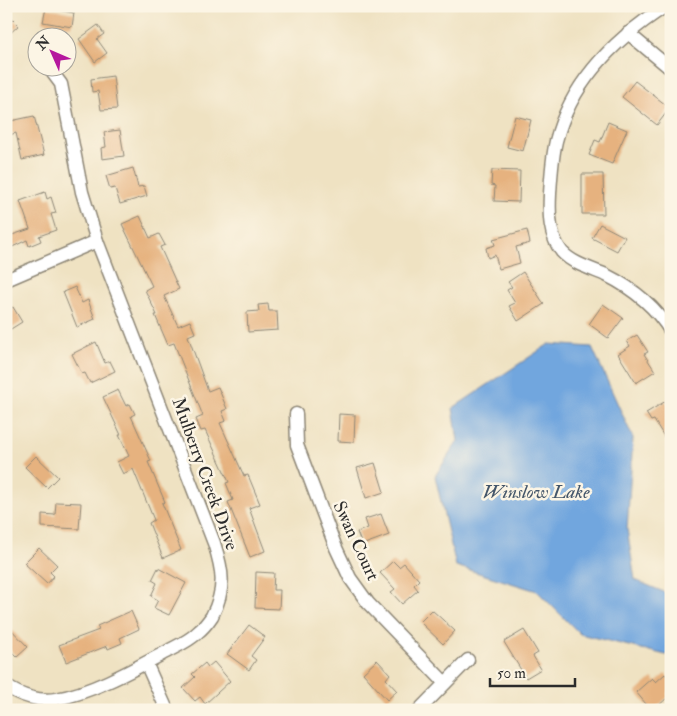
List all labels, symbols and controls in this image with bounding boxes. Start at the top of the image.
north arrow [28,28,78,78]
text: N [32,32,54,54]
street label: Mulberry Creek Drive [167,395,243,554]
water label: Winslow Lake [483,480,590,504]
street label: Swan Court [328,498,384,585]
scale bar [490,656,574,688]
text: 50 m [497,664,526,683]

